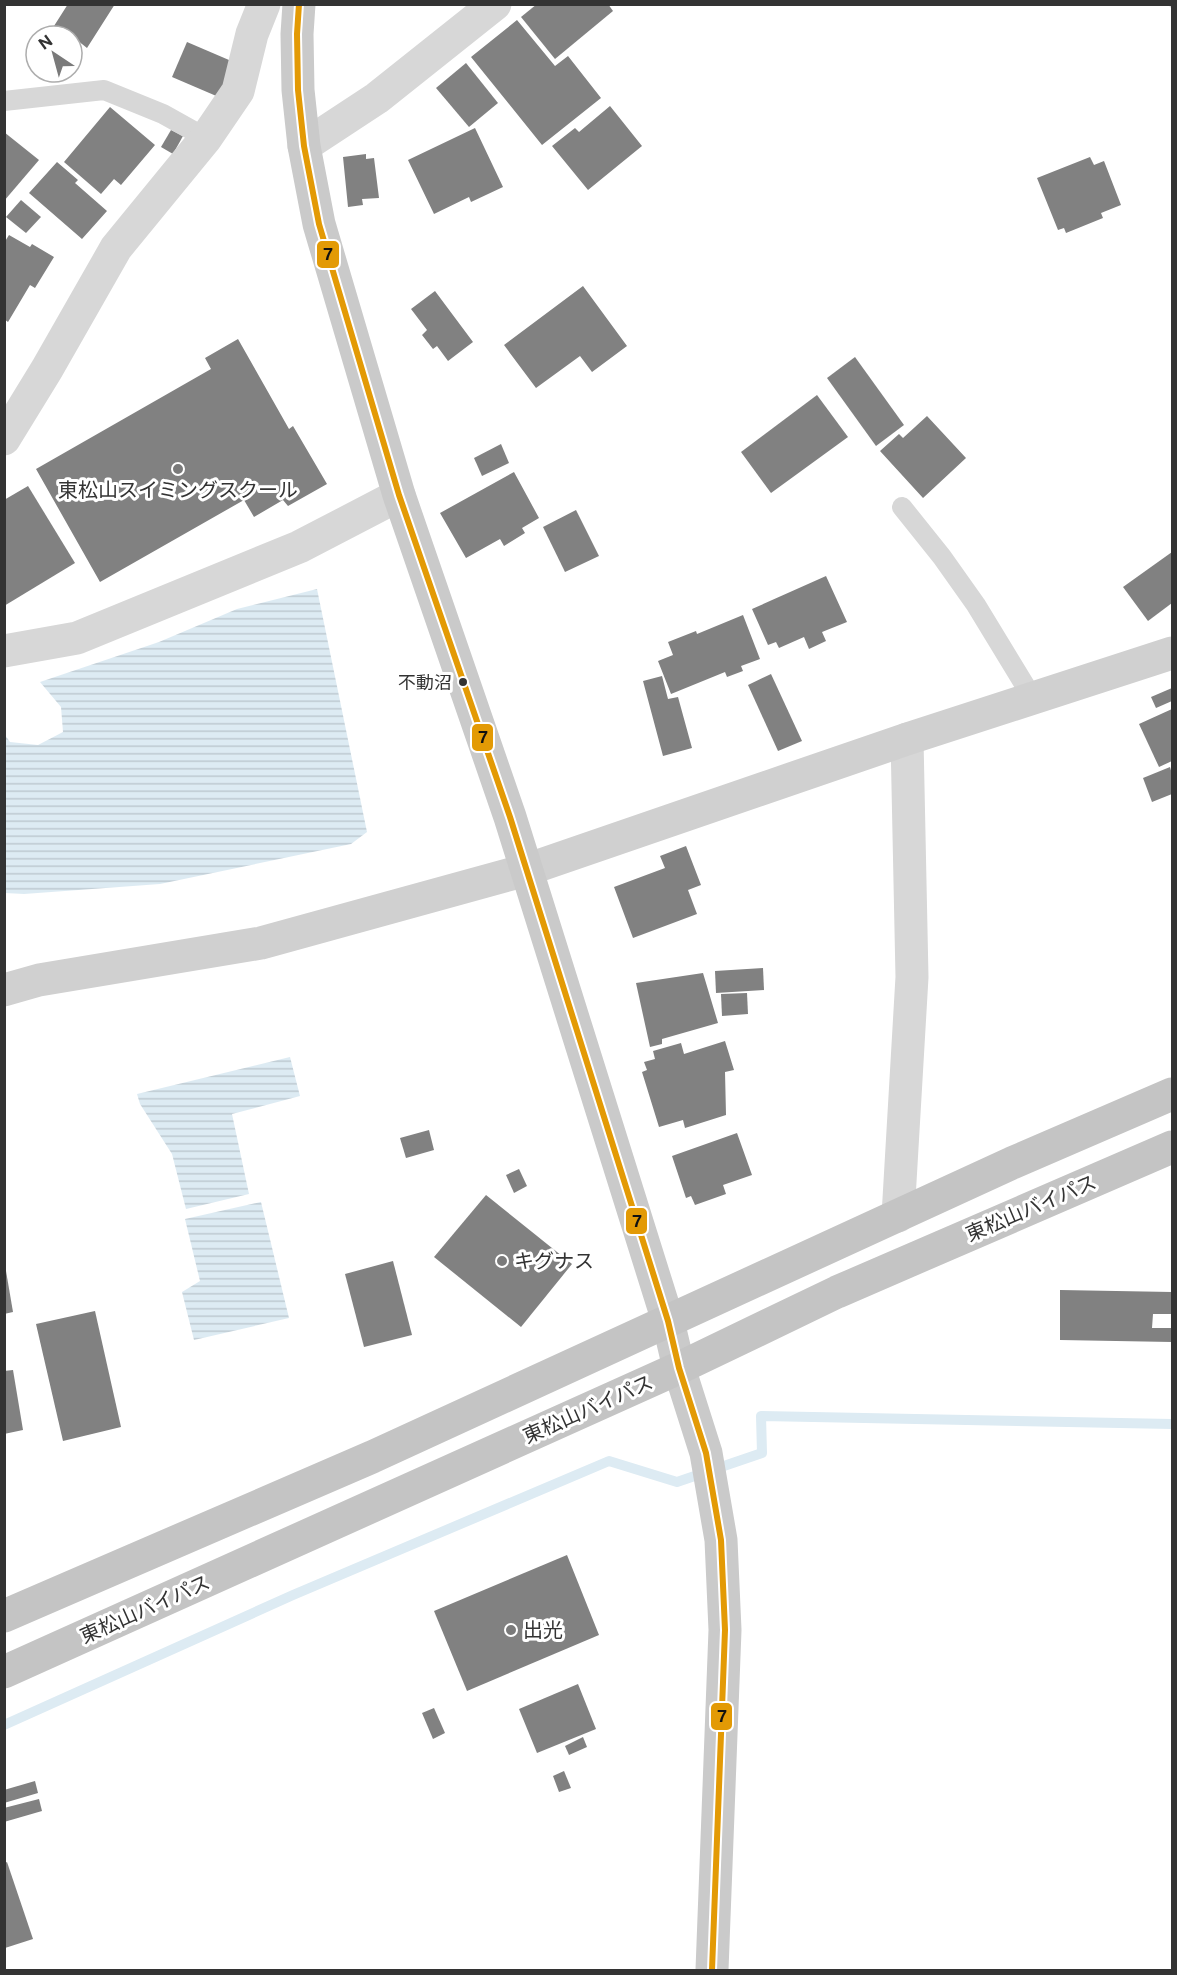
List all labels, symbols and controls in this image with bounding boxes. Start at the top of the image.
north arrow [24,24,84,84]
text: N [35,31,56,54]
line badge: 7 [316,240,340,269]
text: 7 [323,245,333,264]
marker: 東松山スイミングスクール [171,462,185,476]
place label: 東松山スイミングスクール [58,478,298,502]
place label: 不動沼 [398,672,452,693]
marker: 不動沼 [457,676,469,688]
line badge: 7 [471,723,494,752]
text: 7 [478,728,488,747]
street label: 東松山バイパス [962,1170,1100,1246]
line badge: 7 [625,1207,648,1235]
text: 7 [632,1212,642,1231]
place label: キグナス [514,1249,594,1273]
marker: キグナス [495,1254,509,1268]
street label: 東松山バイパス [519,1370,657,1448]
street label: 東松山バイパス [76,1570,214,1648]
place label: 出光 [523,1618,563,1642]
marker: 出光 [504,1623,518,1637]
line badge: 7 [710,1702,733,1731]
text: 7 [717,1707,727,1726]

